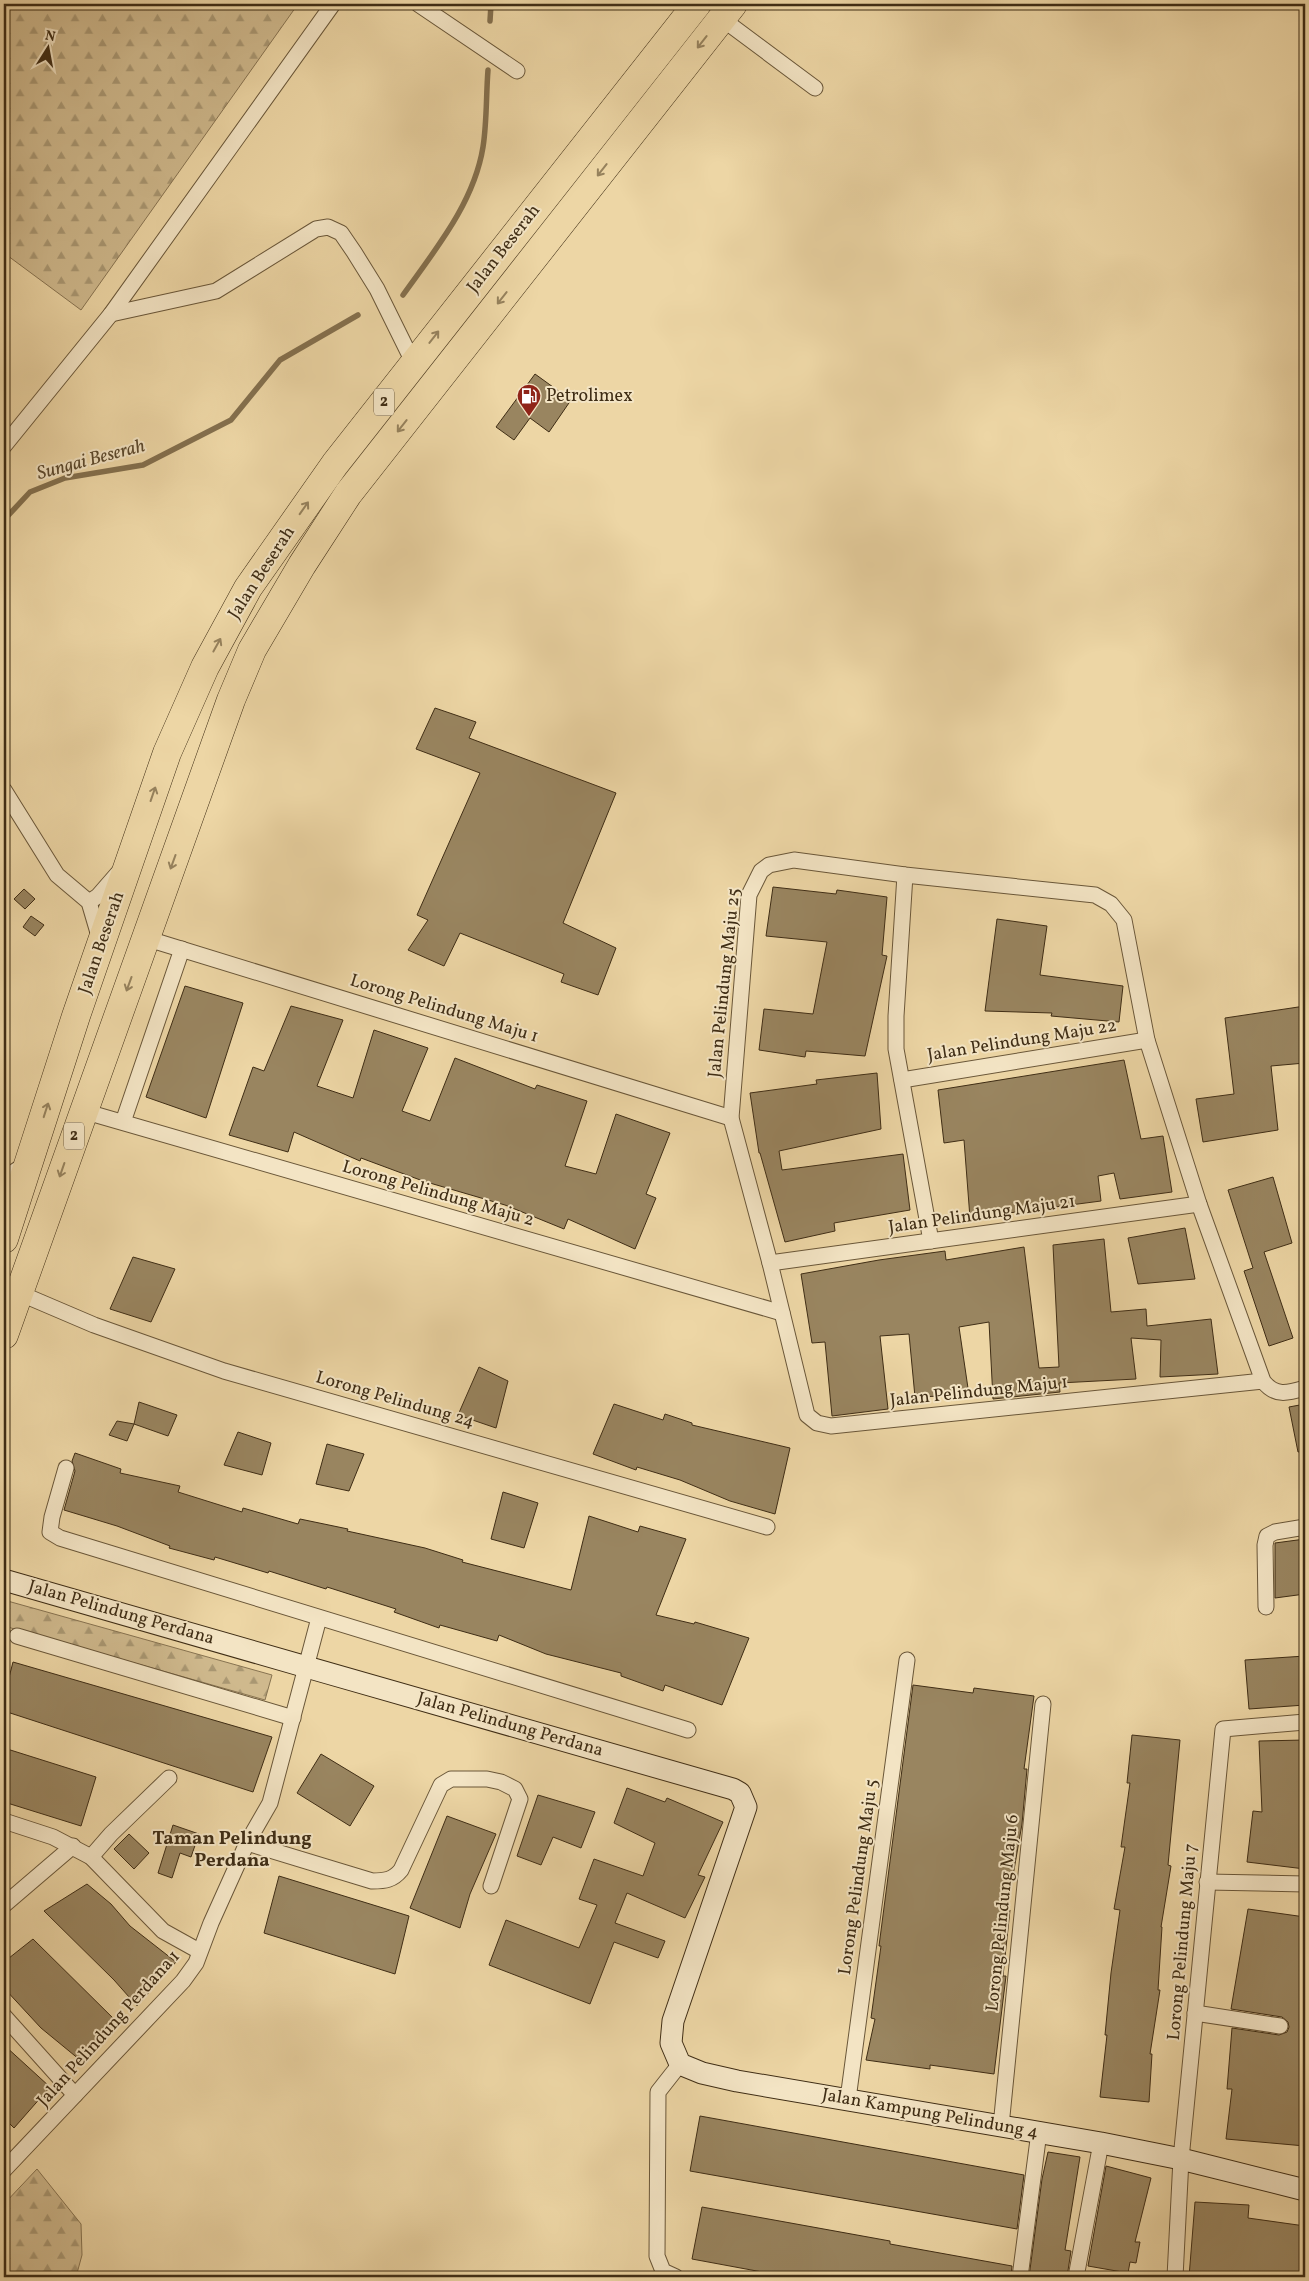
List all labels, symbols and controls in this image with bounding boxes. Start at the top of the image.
north arrow [22,22,72,72]
text: N [43,26,57,47]
one-way arrow [697,35,708,48]
one-way arrow [597,163,608,176]
street label: Jalan Beserah [461,199,547,299]
one-way arrow [497,291,507,305]
one-way arrow [429,331,440,344]
fuel station icon: Petrolimex [516,383,542,417]
place label: Petrolimex [546,384,633,409]
road number: 2 [374,388,394,416]
one-way arrow [397,419,407,433]
water label: Sungai Beserah [34,433,148,487]
one-way arrow [299,501,309,515]
street label: Jalan Beserah [222,521,302,625]
one-way arrow [212,638,222,653]
one-way arrow [149,787,158,803]
one-way arrow [168,854,177,869]
street label: Jalan Pelindung Maju 25 [703,887,747,1079]
street label: Jalan Beserah [73,888,131,998]
street label: Lorong Pelindung Maju 1 [347,968,541,1050]
one-way arrow [124,975,133,991]
street label: Jalan Pelindung Maju 22 [925,1014,1119,1068]
one-way arrow [42,1102,52,1118]
road number: 2 [64,1122,84,1150]
street label: Lorong Pelindung Maju 2 [339,1155,537,1233]
one-way arrow [57,1161,66,1177]
street label: Jalan Pelindung Maju 21 [887,1189,1077,1241]
street label: Lorong Pelindung 24 [313,1365,477,1435]
street label: Jalan Pelindung Maju 1 [889,1370,1069,1414]
street label: Jalan Pelindung Perdana [25,1574,217,1652]
street label: Jalan Pelindung Perdana [414,1686,606,1764]
street label: Lorong Pelindung Maju 5 [833,1777,885,1977]
street label: Lorong Pelindung Maju 6 [980,1813,1026,2013]
district label: Taman Pelindung Perdana [152,1826,312,1874]
street label: Lorong Pelindung Maju 7 [1162,1842,1204,2042]
street label: Jalan Pelindung Perdana 1 [32,1945,186,2113]
street label: Jalan Kampung Pelindung 4 [820,2083,1040,2145]

